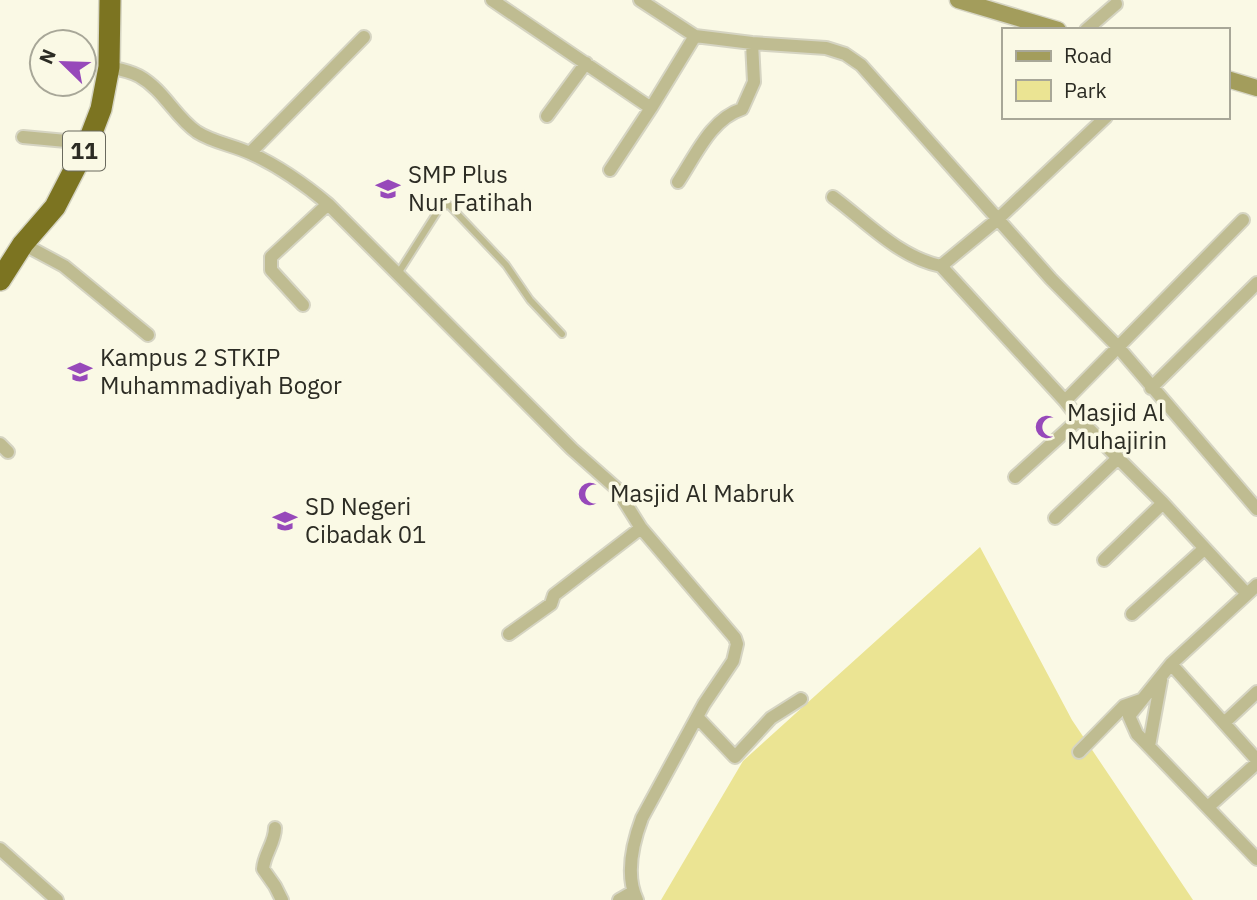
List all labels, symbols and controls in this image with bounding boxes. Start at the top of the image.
north arrow [28,28,98,98]
legend [1002,28,1229,119]
text: Road [1064,41,1112,69]
text: N [34,45,61,67]
text: Park [1064,76,1107,104]
road number: 11 [63,132,105,170]
place label: SMP Plus Nur Fatihah [408,158,533,218]
school or university icon: SMP Plus Nur Fatihah [374,175,402,203]
place label: Kampus 2 STKIP Muhammadiyah Bogor [100,341,342,401]
school or university icon: Kampus 2 STKIP Muhammadiyah Bogor [66,358,94,386]
place label: Masjid Al Muhajirin [1067,396,1167,456]
mosque icon: Masjid Al Muhajirin [1033,413,1061,441]
place label: Masjid Al Mabruk [610,477,795,509]
mosque icon: Masjid Al Mabruk [576,480,604,508]
place label: SD Negeri Cibadak 01 [305,490,427,550]
school or university icon: SD Negeri Cibadak 01 [271,507,299,535]

